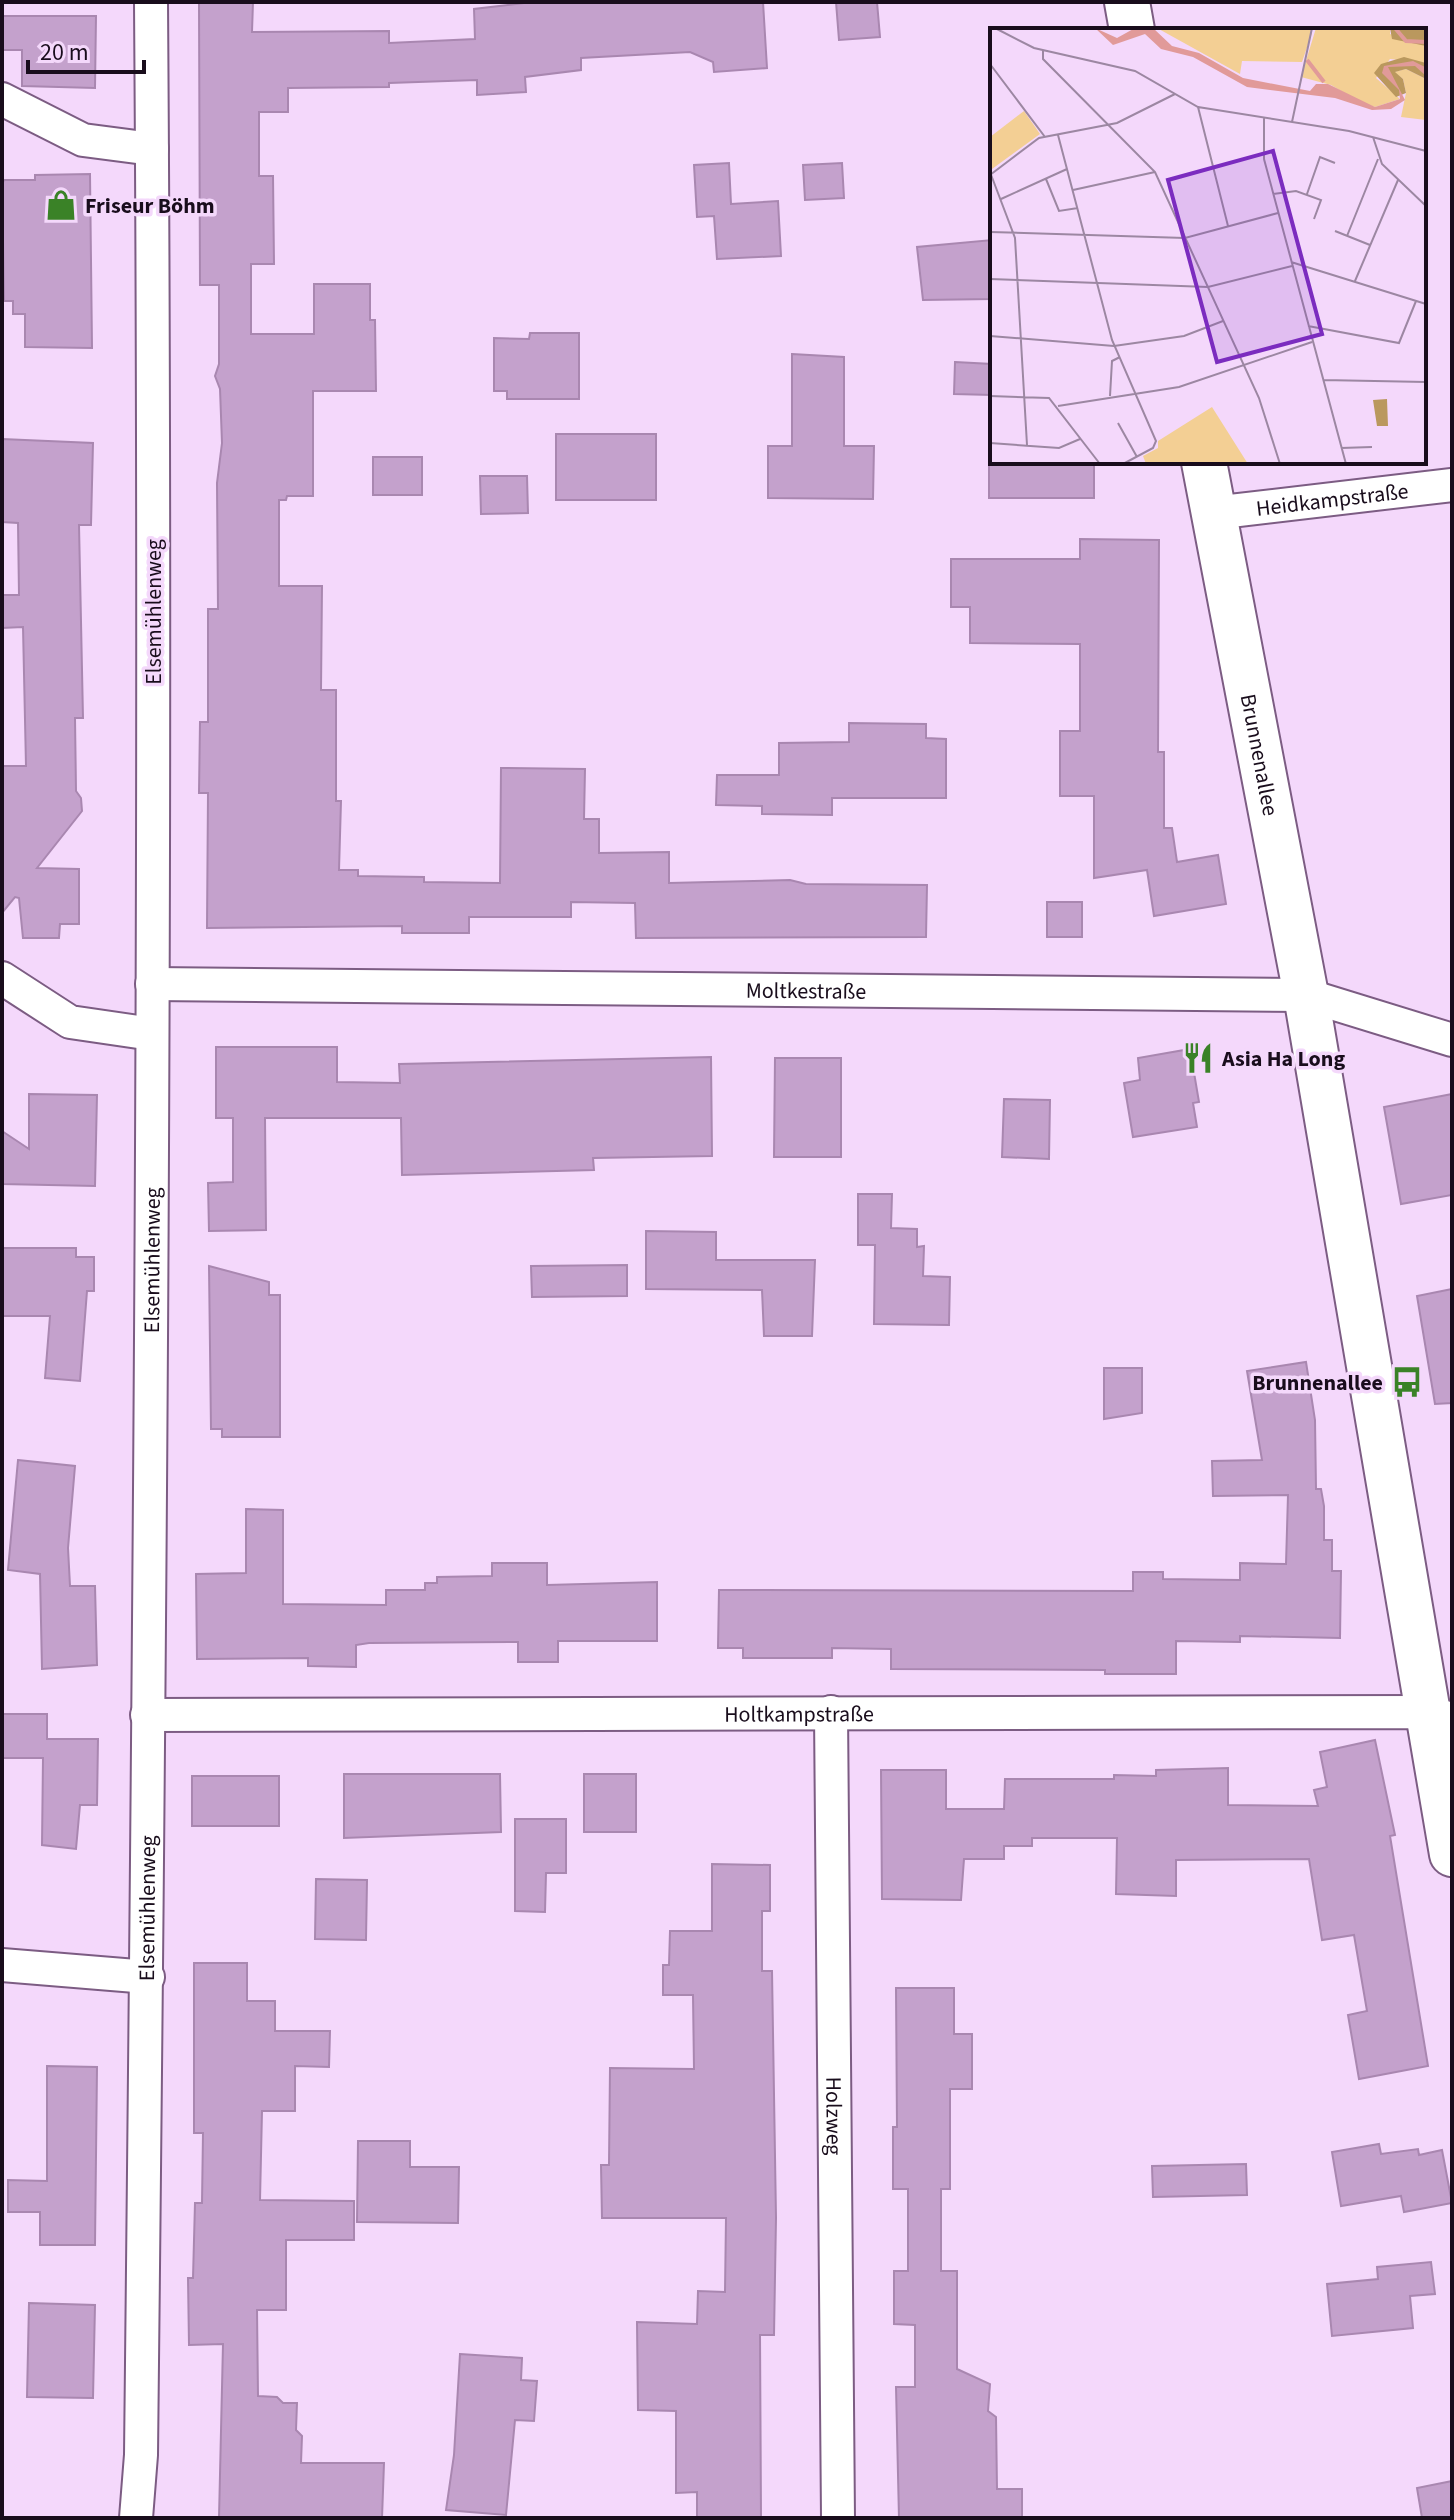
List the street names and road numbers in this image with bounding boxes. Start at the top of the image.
street label: Heidkampstraße [1254,475,1410,525]
street label: Elsemühlenweg [138,539,170,685]
street label: Brunnenallee [1232,691,1286,819]
street label: Moltkestraße [746,975,866,1008]
street label: Elsemühlenweg [136,1187,169,1333]
street label: Holtkampstraße [724,1698,874,1731]
street label: Elsemühlenweg [131,1835,164,1981]
street label: Holzweg [817,2076,850,2156]

